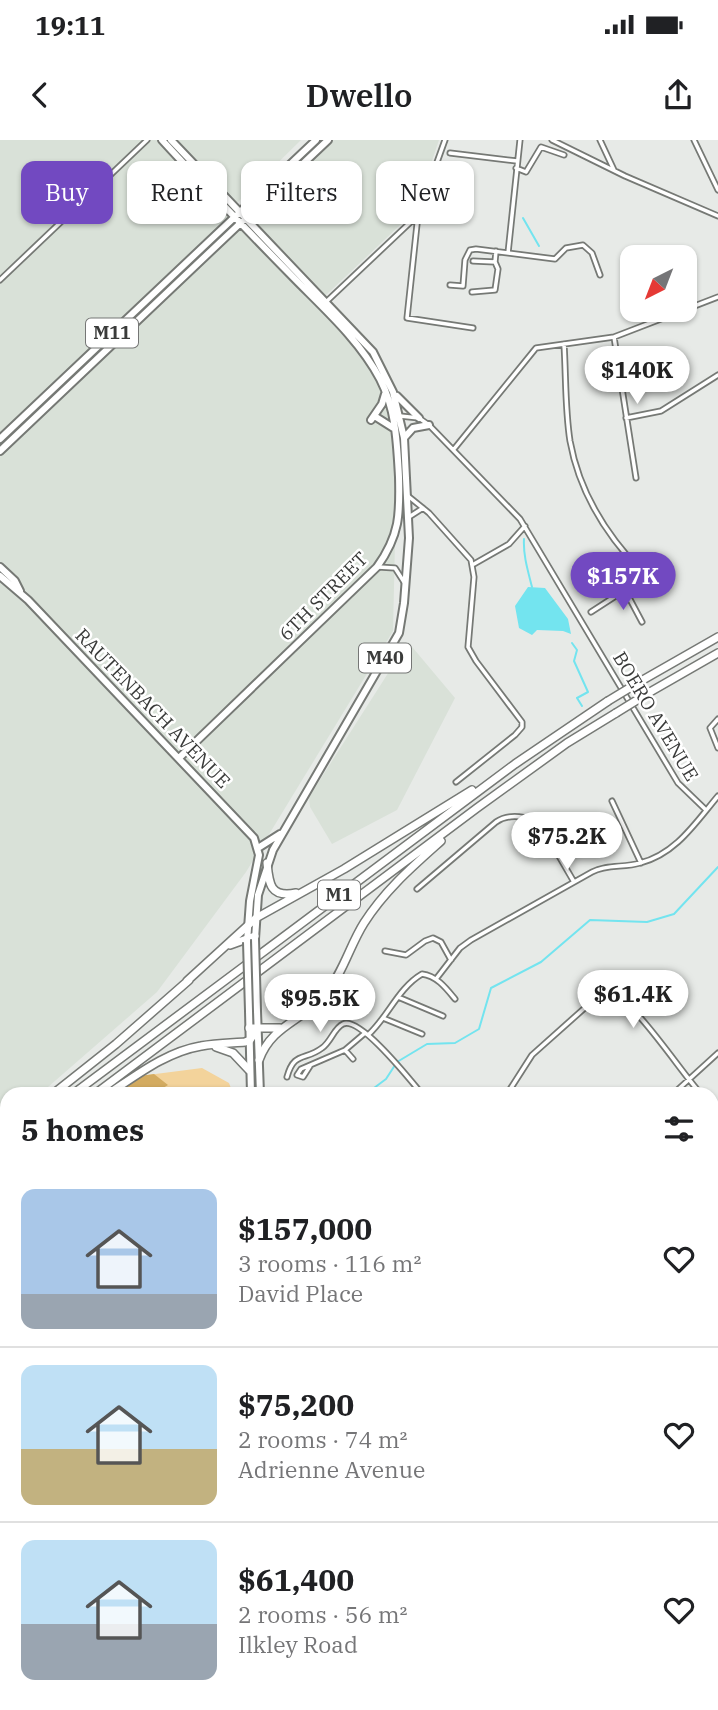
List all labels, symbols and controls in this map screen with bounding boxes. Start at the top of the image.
text: 19:11 [35,8,105,42]
text: Dwello [306,74,412,116]
icon: back [21,76,59,114]
icon: share [659,76,697,114]
chip: Buy [21,161,113,224]
chip: Rent [127,161,227,224]
chip: Filters [241,161,362,224]
chip: New [376,161,474,224]
north arrow [620,245,696,322]
map controls [620,245,697,322]
road number: M11 [86,318,138,348]
pin: $140K [588,346,686,406]
text: $140K [601,354,673,384]
street label: 6TH STREET [274,547,372,645]
pin: $157K [574,552,672,612]
text: $157K [587,560,659,590]
street label: RAUTENBACH AVENUE [70,623,236,793]
road number: M40 [359,644,411,672]
street label: BOERO AVENUE [608,647,704,785]
pin: $75.2K [510,812,624,872]
text: $75.2K [527,820,607,850]
road number: M1 [318,880,360,910]
pin: $61.4K [576,970,690,1030]
pin: $95.5K [263,974,377,1034]
text: $61.4K [593,978,673,1008]
text: $95.5K [280,982,360,1012]
text: 5 homes [21,1110,144,1149]
icon: filters [660,1110,698,1148]
text: $157,000 [238,1209,372,1248]
icon: home [77,1217,161,1301]
icon: heart [660,1240,698,1278]
text: 3 rooms · 116 m² [238,1248,421,1278]
text: David Place [238,1278,363,1308]
text: $75,200 [238,1385,354,1424]
icon: home [77,1393,161,1477]
icon: heart [660,1416,698,1454]
text: 2 rooms · 74 m² [238,1424,408,1454]
text: Adrienne Avenue [238,1454,425,1484]
text: $61,400 [238,1560,354,1599]
icon: home [77,1568,161,1652]
icon: heart [660,1591,698,1629]
text: 2 rooms · 56 m² [238,1599,408,1629]
text: Ilkley Road [238,1629,358,1659]

